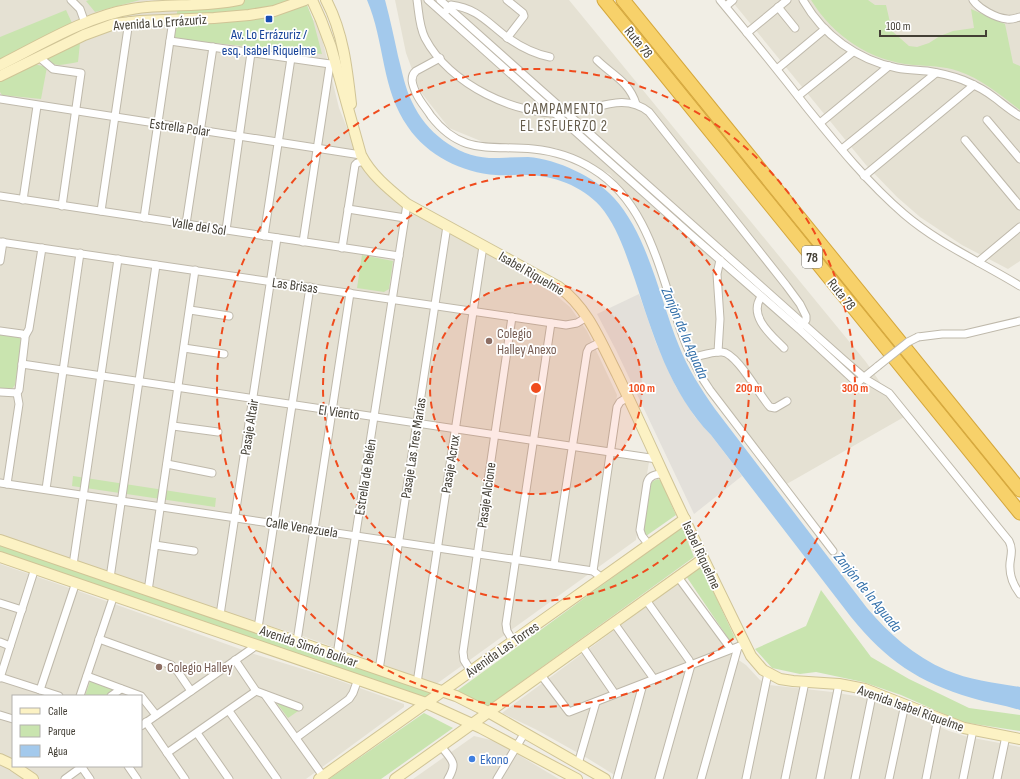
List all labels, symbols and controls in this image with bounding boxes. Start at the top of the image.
street label: Avenida Lo Errázuriz [112,11,207,34]
scale bar [880,12,986,38]
marker: Av. Lo Errázuriz / esq. Isabel Riquelme [264,14,274,24]
text: 100 m [886,19,911,34]
street label: Ruta 78 [621,23,656,62]
place label: Av. Lo Errázuriz / esq. Isabel Riquelme [222,26,316,59]
district label: CAMPAMENTO EL ESFUERZO 2 [520,100,608,136]
street label: Estrella Polar [149,115,211,140]
street label: Valle del Sol [170,214,227,239]
road number: 78 [802,246,822,268]
street label: Isabel Riquelme [496,248,568,299]
street label: Las Brisas [271,274,319,297]
street label: Ruta 78 [824,275,859,314]
water label: Zanjón de la Aguada [656,283,712,382]
place label: Colegio Halley Anexo [497,325,557,358]
marker: Colegio Halley Anexo [484,336,494,346]
centre of rings [529,381,543,395]
text: 100 m [629,381,655,396]
text: 200 m [736,381,762,396]
text: 300 m [842,381,868,396]
street label: Pasaje Las Tres Marías [397,397,430,500]
street label: Pasaje Altair [237,398,262,456]
street label: El Viento [317,401,361,424]
street label: Pasaje Acrux [438,433,464,494]
street label: Estrella de Belén [351,438,380,516]
street label: Pasaje Alcione [473,461,500,529]
street label: Calle Venezuela [265,513,339,542]
street label: Isabel Riquelme [678,519,725,592]
water label: Zanjón de la Aguada [829,547,906,636]
street label: Avenida Las Torres [462,618,542,682]
street label: Avenida Simón Bolívar [257,621,360,671]
place label: Colegio Halley [167,659,233,676]
marker: Colegio Halley [154,662,164,672]
street label: Avenida Isabel Riquelme [854,681,966,736]
legend [12,695,142,767]
text: Calle [48,704,68,719]
text: Parque [48,724,76,739]
text: Agua [47,744,68,759]
place label: Ekono [480,751,509,768]
marker: Ekono [467,754,477,764]

